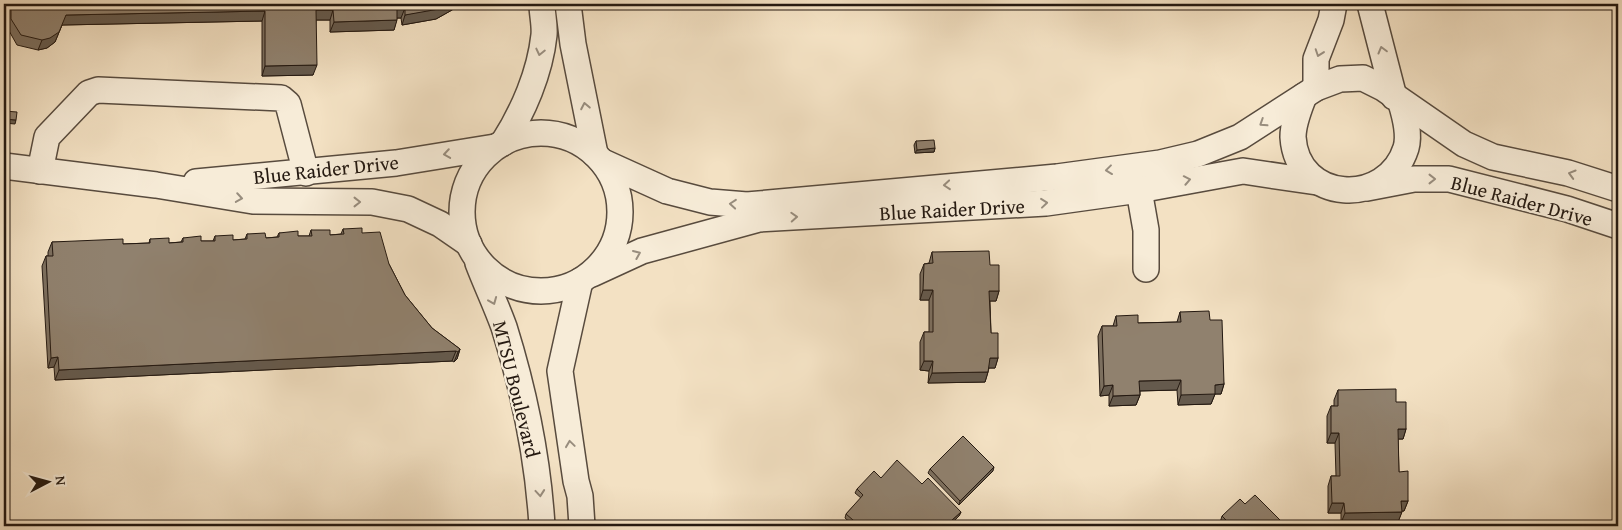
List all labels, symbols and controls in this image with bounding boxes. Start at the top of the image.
one-way arrow [1377,46,1388,55]
one-way arrow [535,48,546,56]
one-way arrow [1315,48,1325,57]
one-way arrow [580,102,591,111]
one-way arrow [1259,116,1268,126]
street label: Blue Raider Drive [252,147,400,191]
one-way arrow [443,148,452,158]
one-way arrow [1105,164,1113,175]
street label: Blue Raider Drive [1448,167,1596,233]
one-way arrow [1568,170,1577,180]
one-way arrow [1428,174,1436,184]
one-way arrow [1182,176,1191,186]
one-way arrow [943,180,951,191]
street label: Blue Raider Drive [878,191,1026,227]
one-way arrow [234,193,243,203]
one-way arrow [354,197,361,207]
one-way arrow [1041,198,1049,209]
one-way arrow [729,199,737,210]
one-way arrow [790,211,798,222]
one-way arrow [632,250,640,260]
one-way arrow [487,296,497,305]
street label: MTSU Boulevard [486,318,548,461]
one-way arrow [566,439,576,448]
north arrow [22,458,72,508]
text: N [50,475,71,487]
one-way arrow [534,489,545,497]

